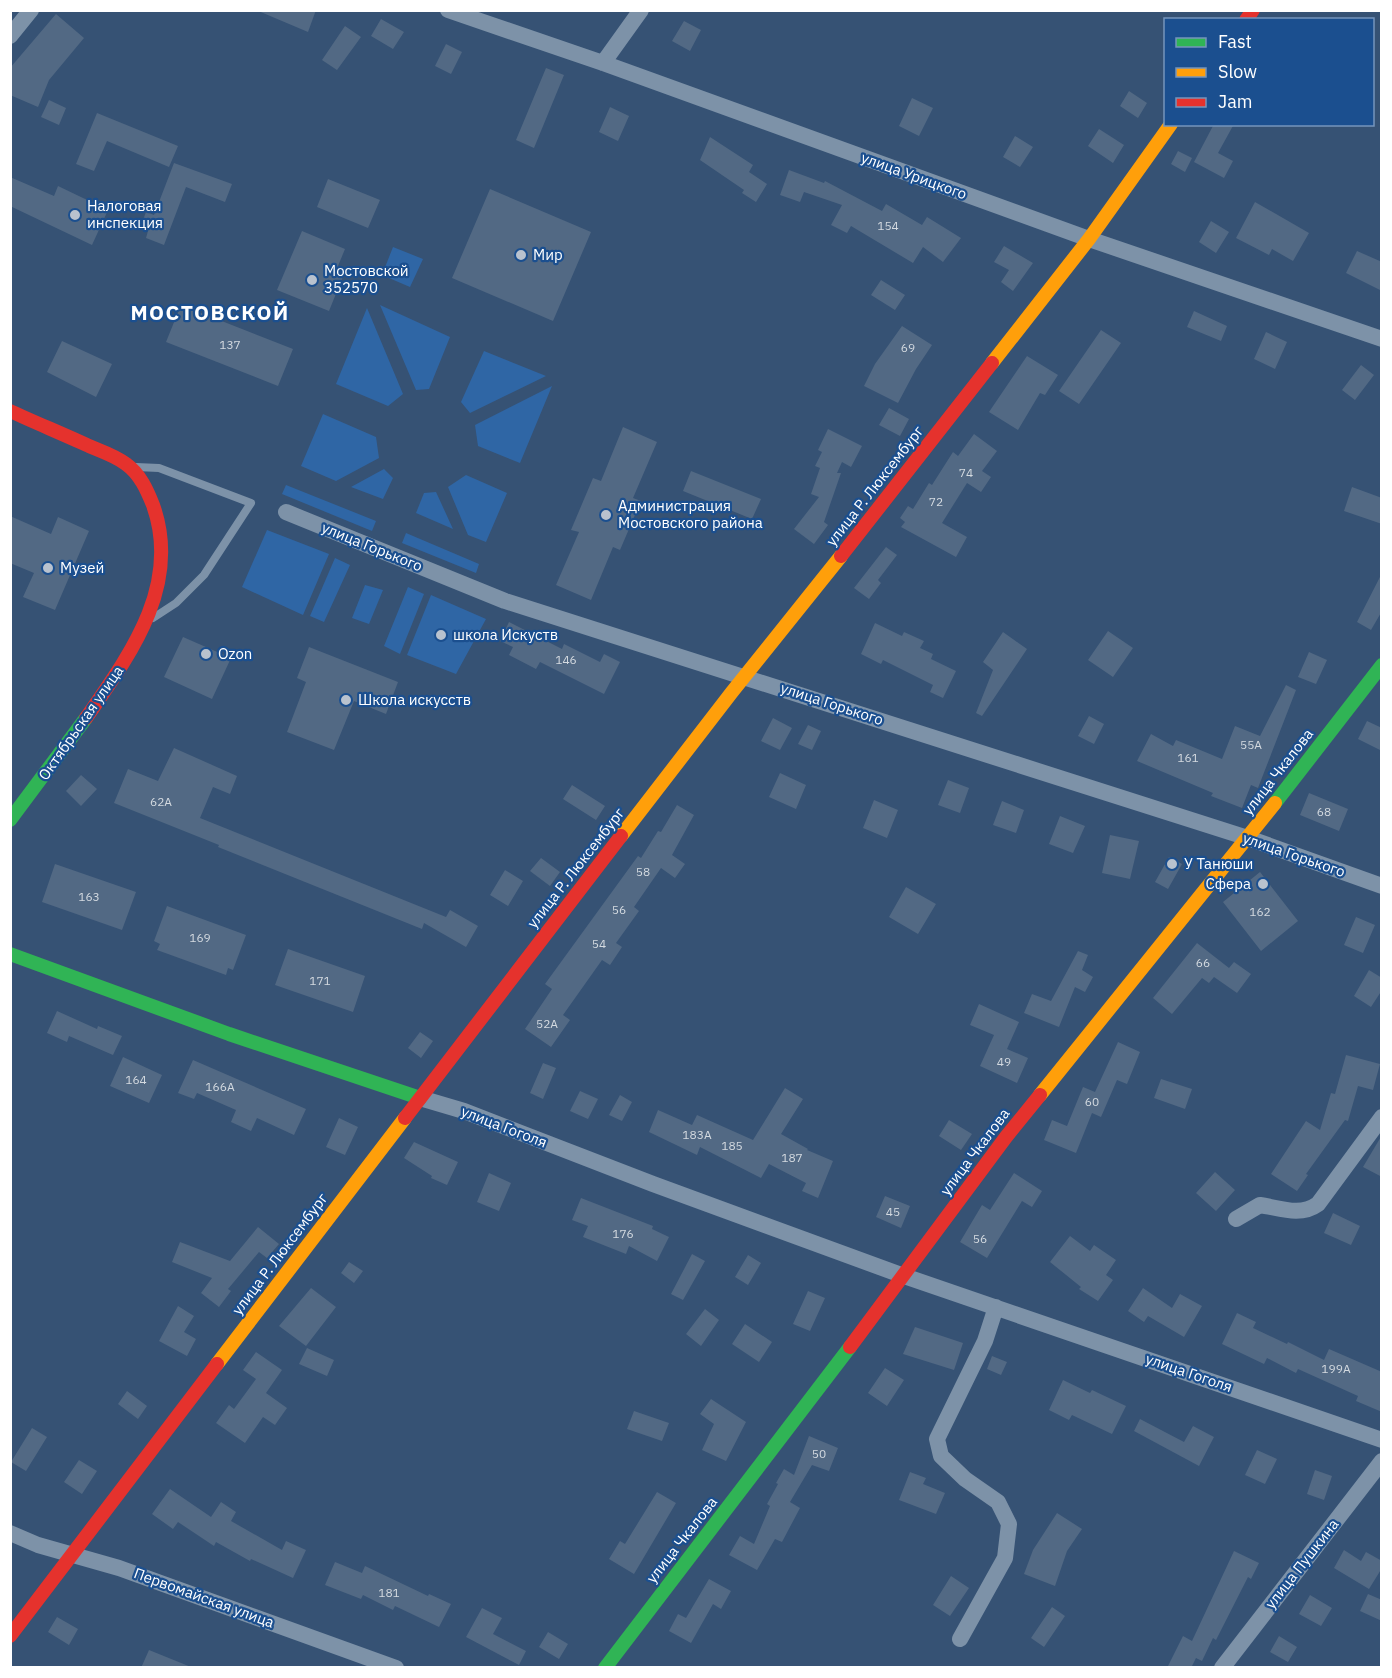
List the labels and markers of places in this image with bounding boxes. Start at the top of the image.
place label: Налоговая инспекция [87,196,163,232]
marker: Налоговая инспекция [68,208,82,222]
place label: Мир [533,245,563,264]
marker: Мир [514,248,528,262]
place label: Мостовской 352570 [324,261,409,297]
marker: Мостовской 352570 [305,273,319,287]
place label: Администрация Мостовского района [618,496,763,532]
marker: Администрация Мостовского района [599,508,613,522]
place label: Музей [60,558,104,577]
marker: Музей [41,561,55,575]
place label: школа Искуств [453,625,558,644]
marker: школа Искуств [434,628,448,642]
place label: Ozon [218,644,252,663]
marker: Ozon [199,647,213,661]
place label: Школа искусств [358,690,471,709]
marker: Школа искусств [339,693,353,707]
place label: У Танюши [1184,854,1253,873]
marker: У Танюши [1165,857,1179,871]
place label: Сфера [1205,874,1251,893]
marker: Сфера [1256,877,1270,891]

